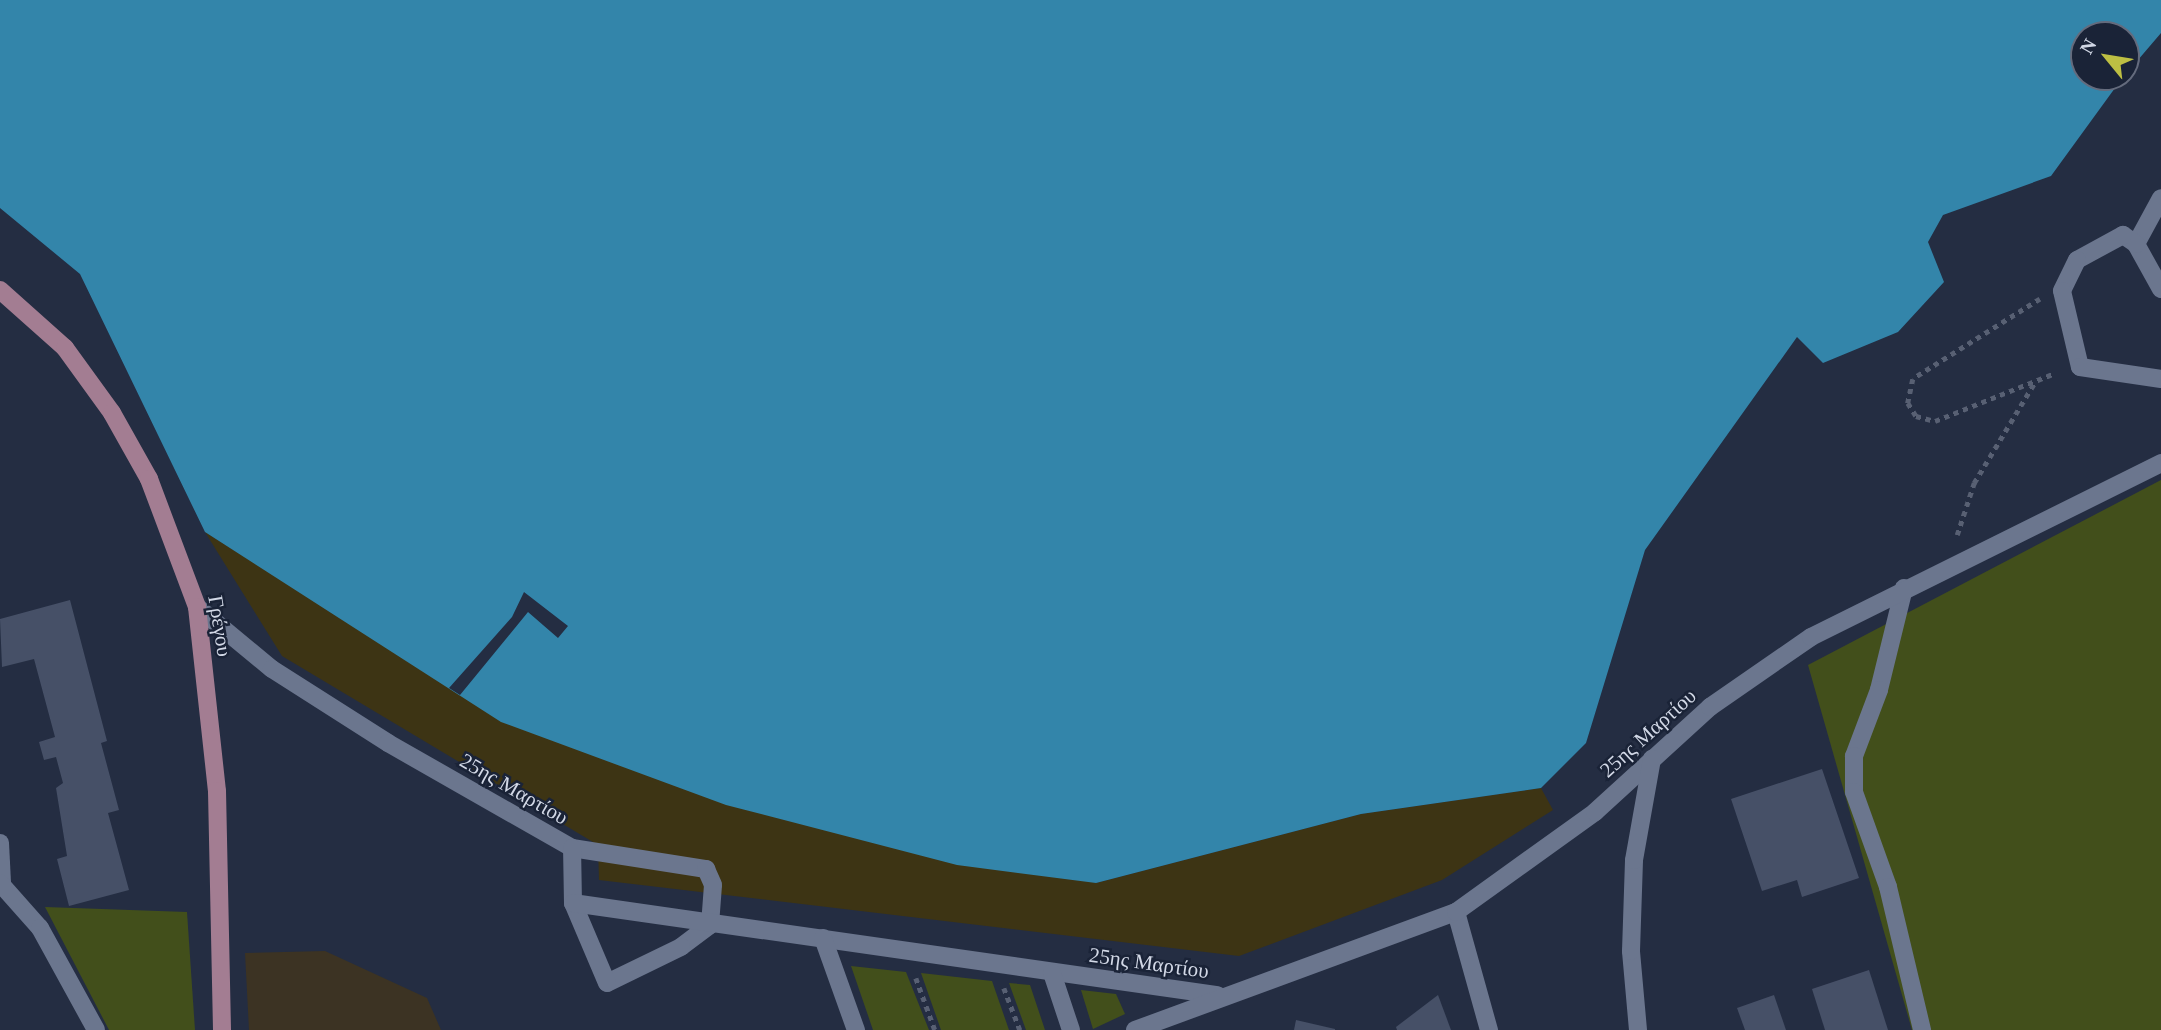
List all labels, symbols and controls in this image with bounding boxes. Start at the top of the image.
north arrow [2070,21,2140,91]
text: N [2076,35,2101,57]
street label: Γρέγου [203,594,237,658]
street label: 25ης Μαρτίου [1595,683,1701,783]
street label: 25ης Μαρτίου [455,748,573,830]
street label: 25ης Μαρτίου [1087,942,1211,984]

